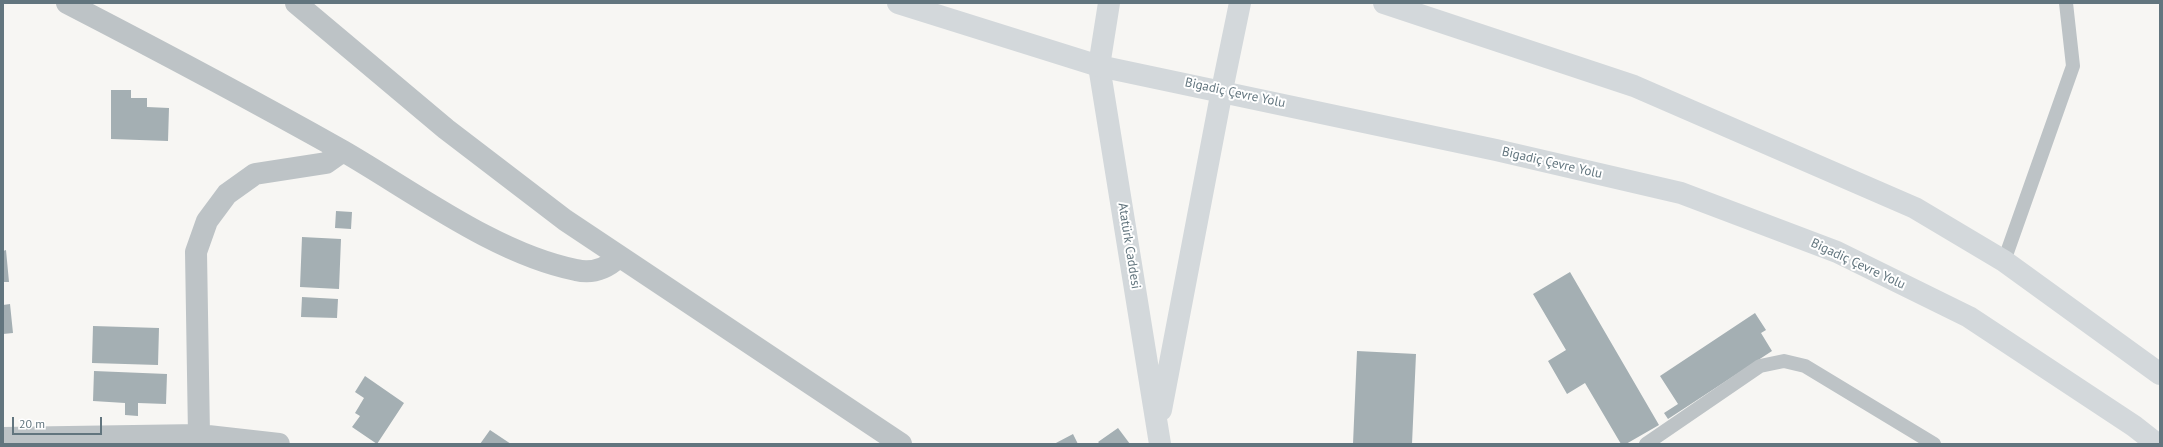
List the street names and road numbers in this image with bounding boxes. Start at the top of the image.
street label: Bigadiç Çevre Yolu [1183,75,1287,111]
street label: Bigadiç Çevre Yolu [1500,144,1604,182]
street label: Atatürk Caddesi [1114,202,1144,290]
street label: Bigadiç Çevre Yolu [1808,235,1908,293]

